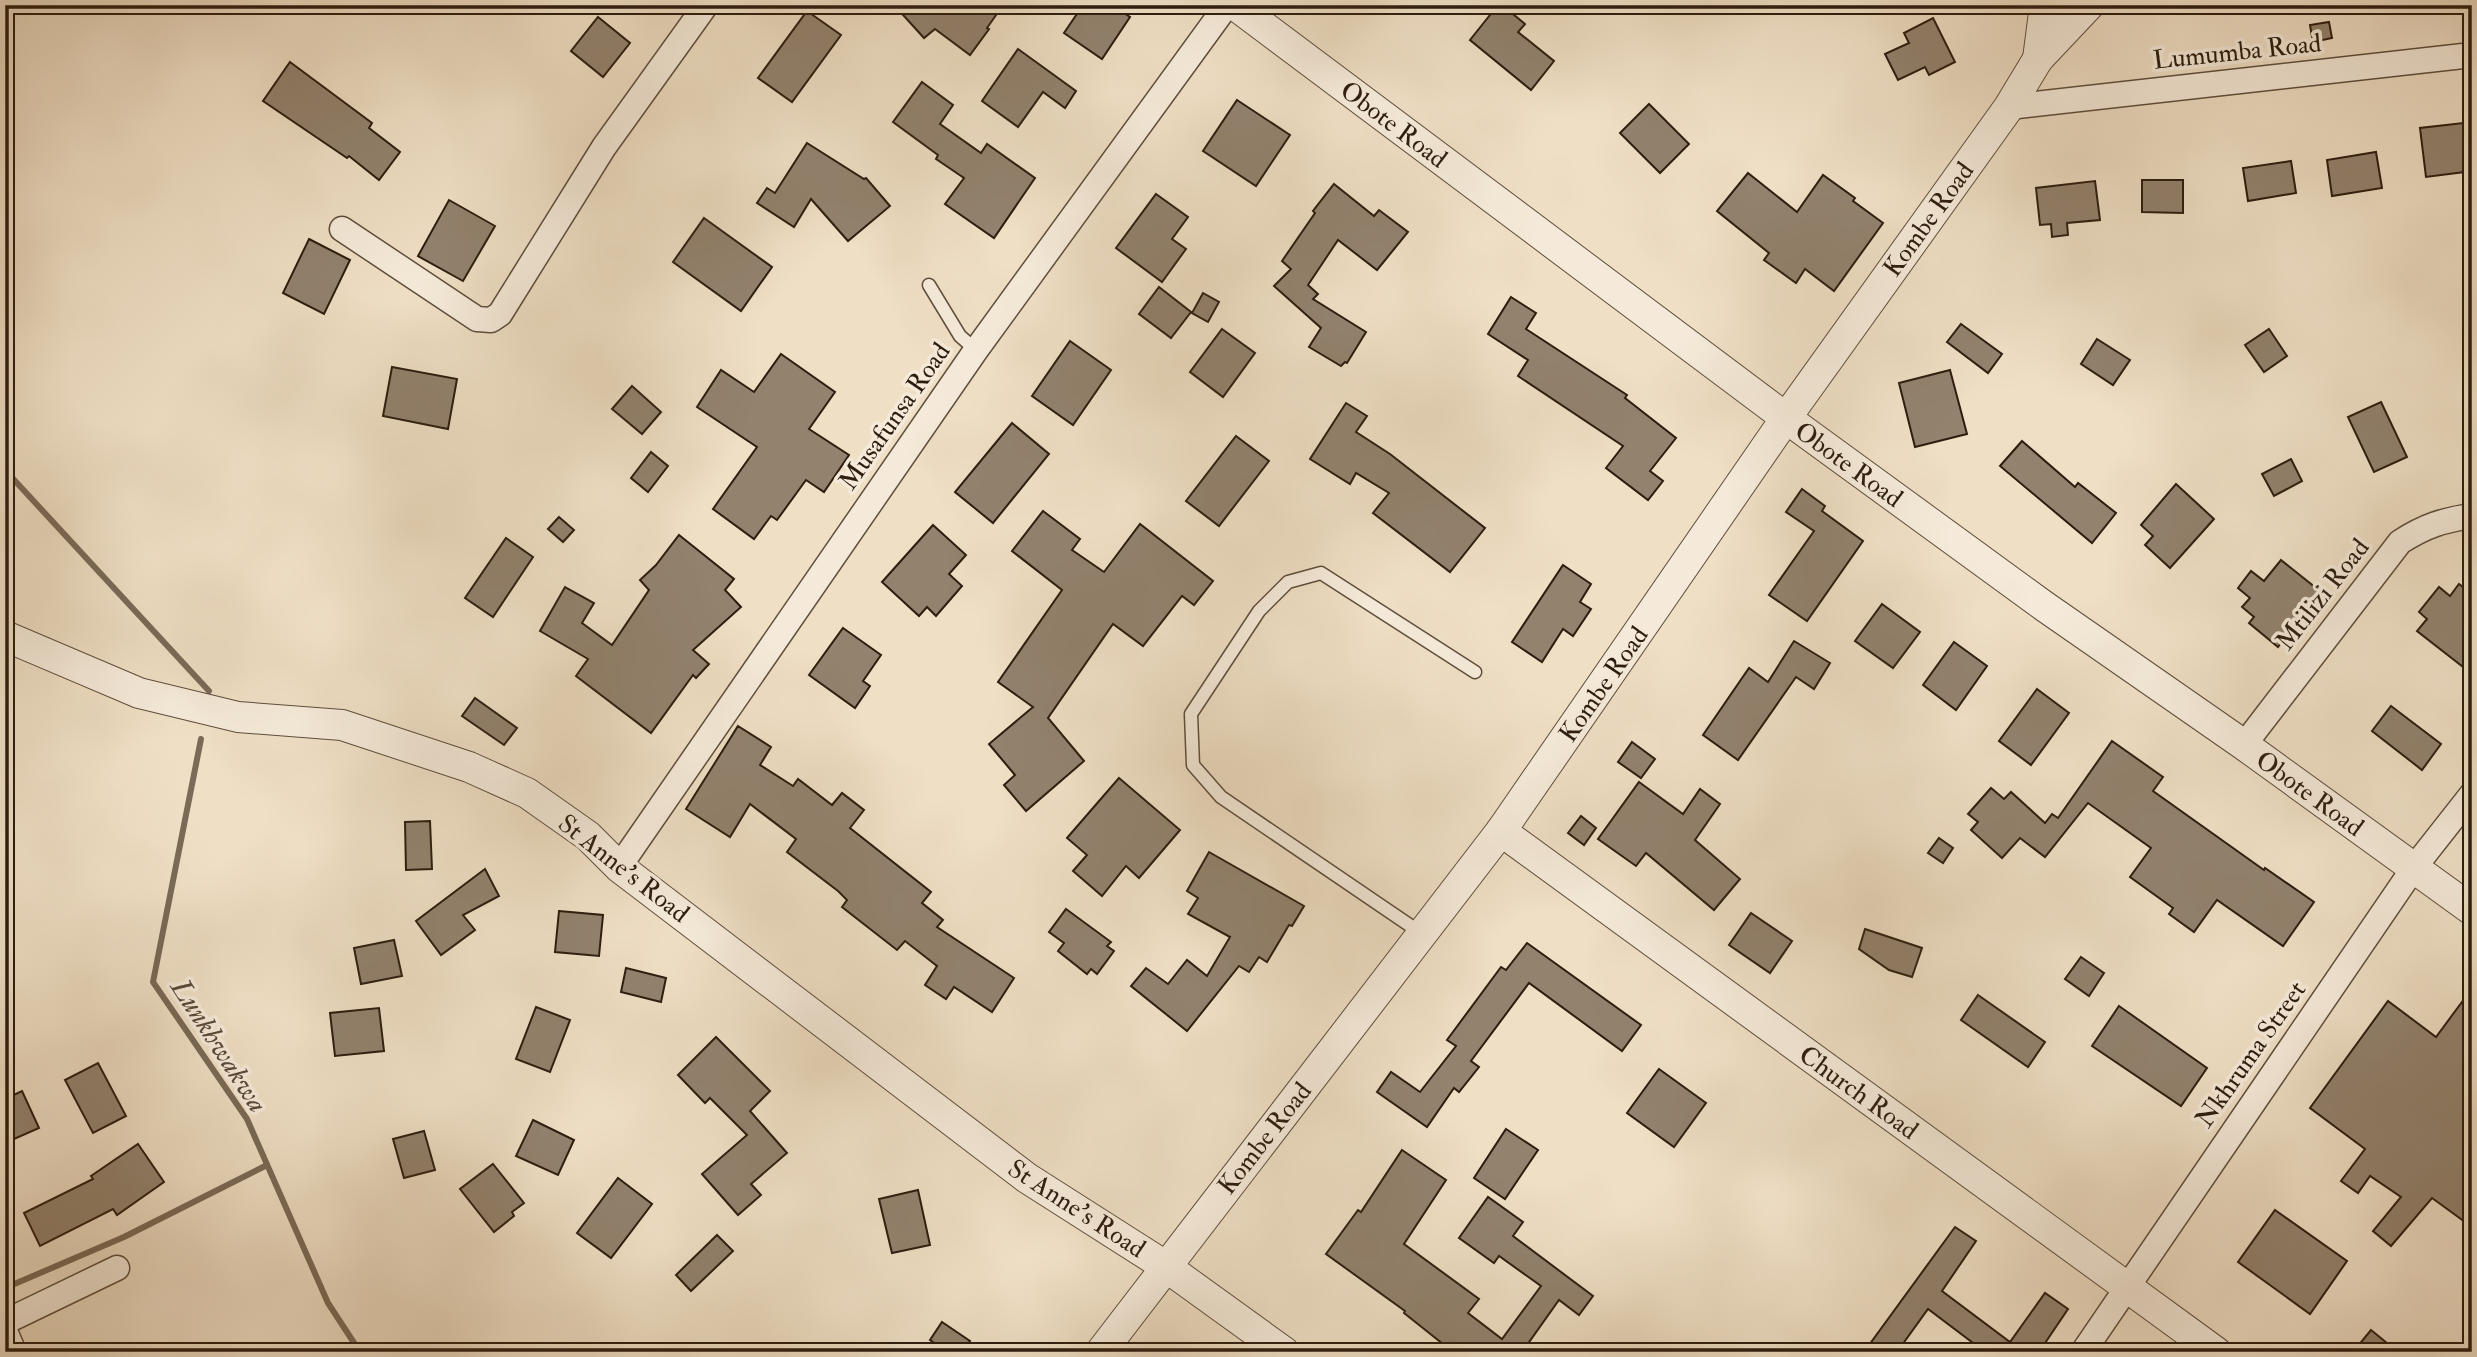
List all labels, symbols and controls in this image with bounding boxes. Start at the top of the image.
street label: Lumumba Road [2151,27,2323,77]
street label: Obote Road [1334,74,1453,175]
street label: Kombe Road [1877,156,1981,283]
street label: Musafunsa Road [832,337,958,496]
street label: Obote Road [1788,415,1909,515]
street label: Mtilizi Road [2269,532,2376,657]
street label: Kombe Road [1552,620,1655,749]
street label: Obote Road [2249,744,2370,844]
street label: St Anne's Road [551,808,695,930]
water label: Lunkhwakwa [162,971,275,1119]
street label: Nkhruma Street [2189,975,2313,1134]
street label: Church Road [1793,1039,1924,1147]
street label: Kombe Road [1211,1076,1319,1201]
street label: St Anne's Road [1002,1153,1151,1265]

